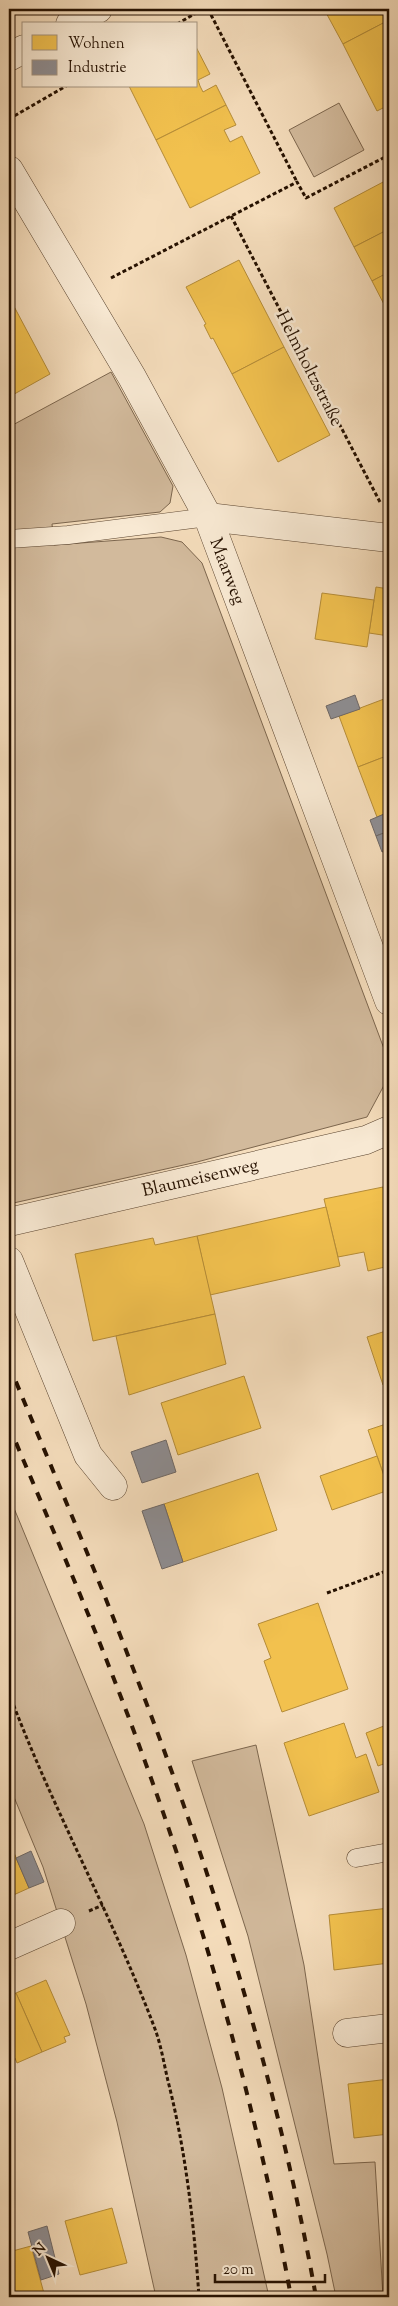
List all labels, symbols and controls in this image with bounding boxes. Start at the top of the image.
legend [22,22,198,88]
text: Wohnen [68,34,125,55]
text: Industrie [68,58,126,79]
street label: Helmholtzstraße [268,307,349,431]
street label: Maarweg [201,534,251,609]
street label: Blaumeisenweg [140,1153,261,1205]
north arrow [22,2234,72,2284]
text: N [29,2239,51,2261]
scale bar [215,2251,326,2283]
text: 20 m [223,2260,254,2281]

